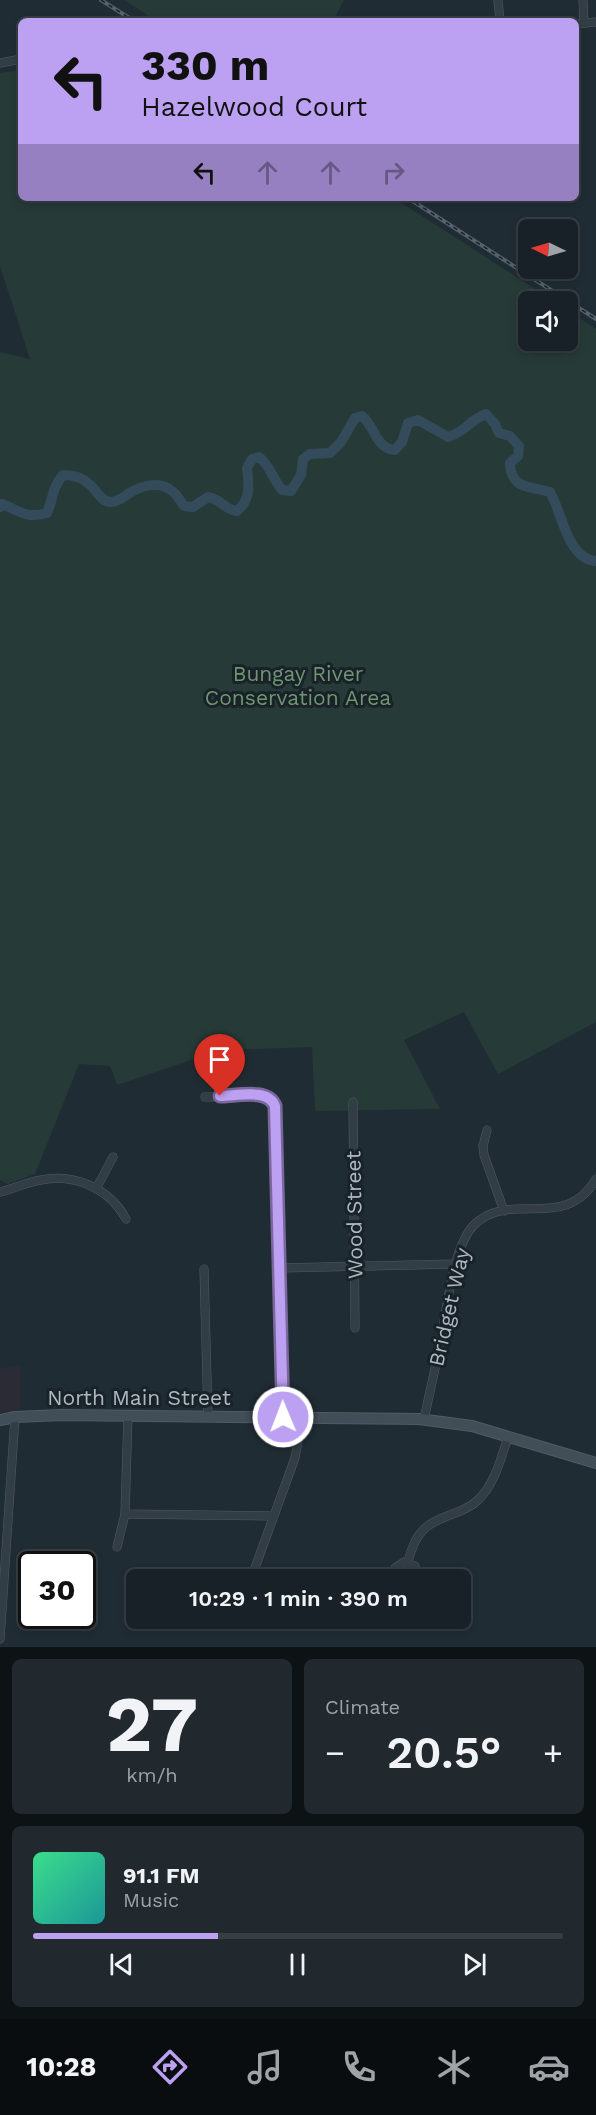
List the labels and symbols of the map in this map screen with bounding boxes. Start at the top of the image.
north arrow [518,219,578,279]
park label: Bungay River Conservation Area [205,661,391,710]
pin [194,1034,245,1096]
street label: Wood Street [340,1150,368,1279]
street label: Bridget Way [423,1245,475,1369]
street label: North Main Street [47,1385,231,1410]
position arrow [251,1385,315,1449]
speed limit sign: 30 [18,1551,96,1629]

